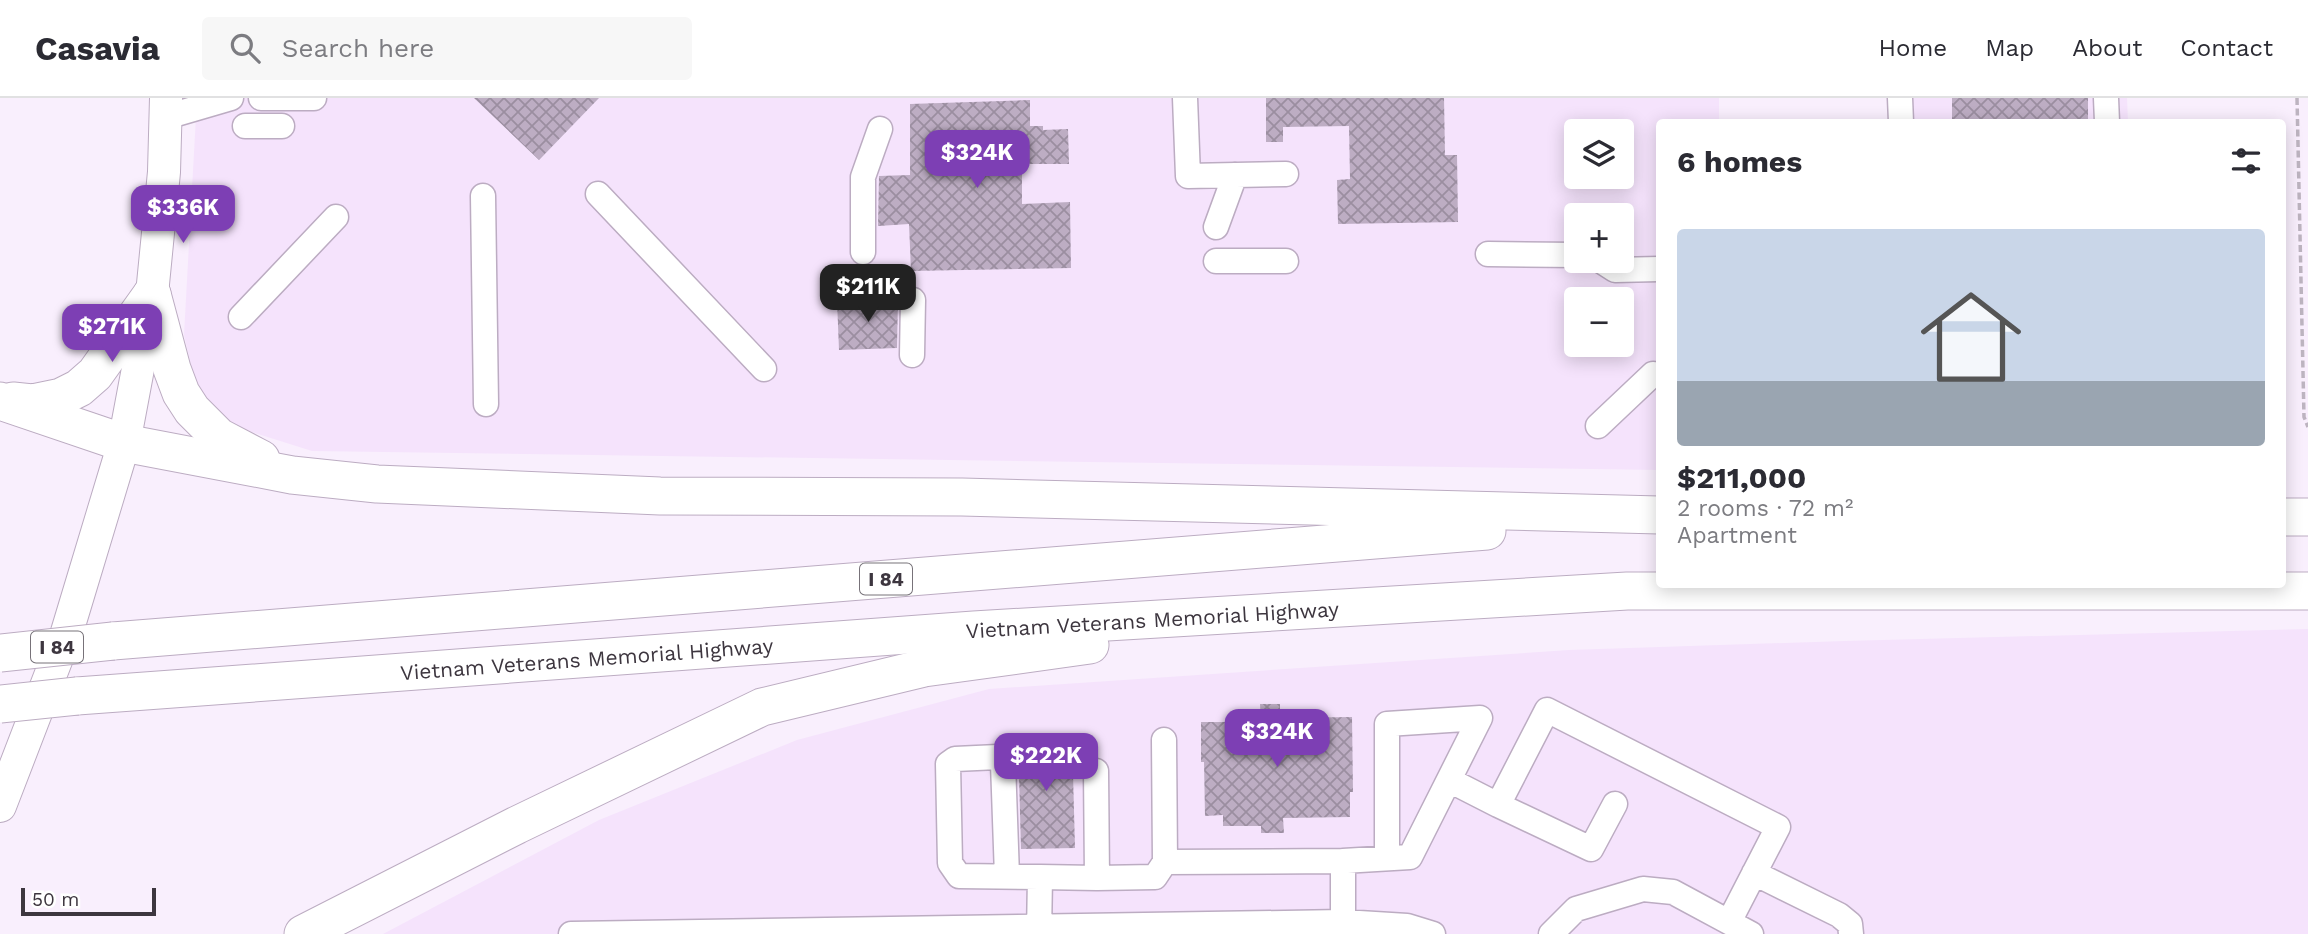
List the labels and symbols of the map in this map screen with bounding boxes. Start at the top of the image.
pin: $324K [928,130,1026,190]
pin: $336K [134,186,232,245]
pin: $211K [819,264,917,324]
pin: $271K [63,304,161,364]
road number: I 84 [860,564,912,594]
street label: Vietnam Veterans Memorial Highway [965,596,1340,643]
road number: I 84 [31,632,83,662]
street label: Vietnam Veterans Memorial Highway [399,632,774,685]
pin: $324K [1228,710,1326,769]
pin: $222K [997,734,1095,793]
scale bar [21,885,156,917]

